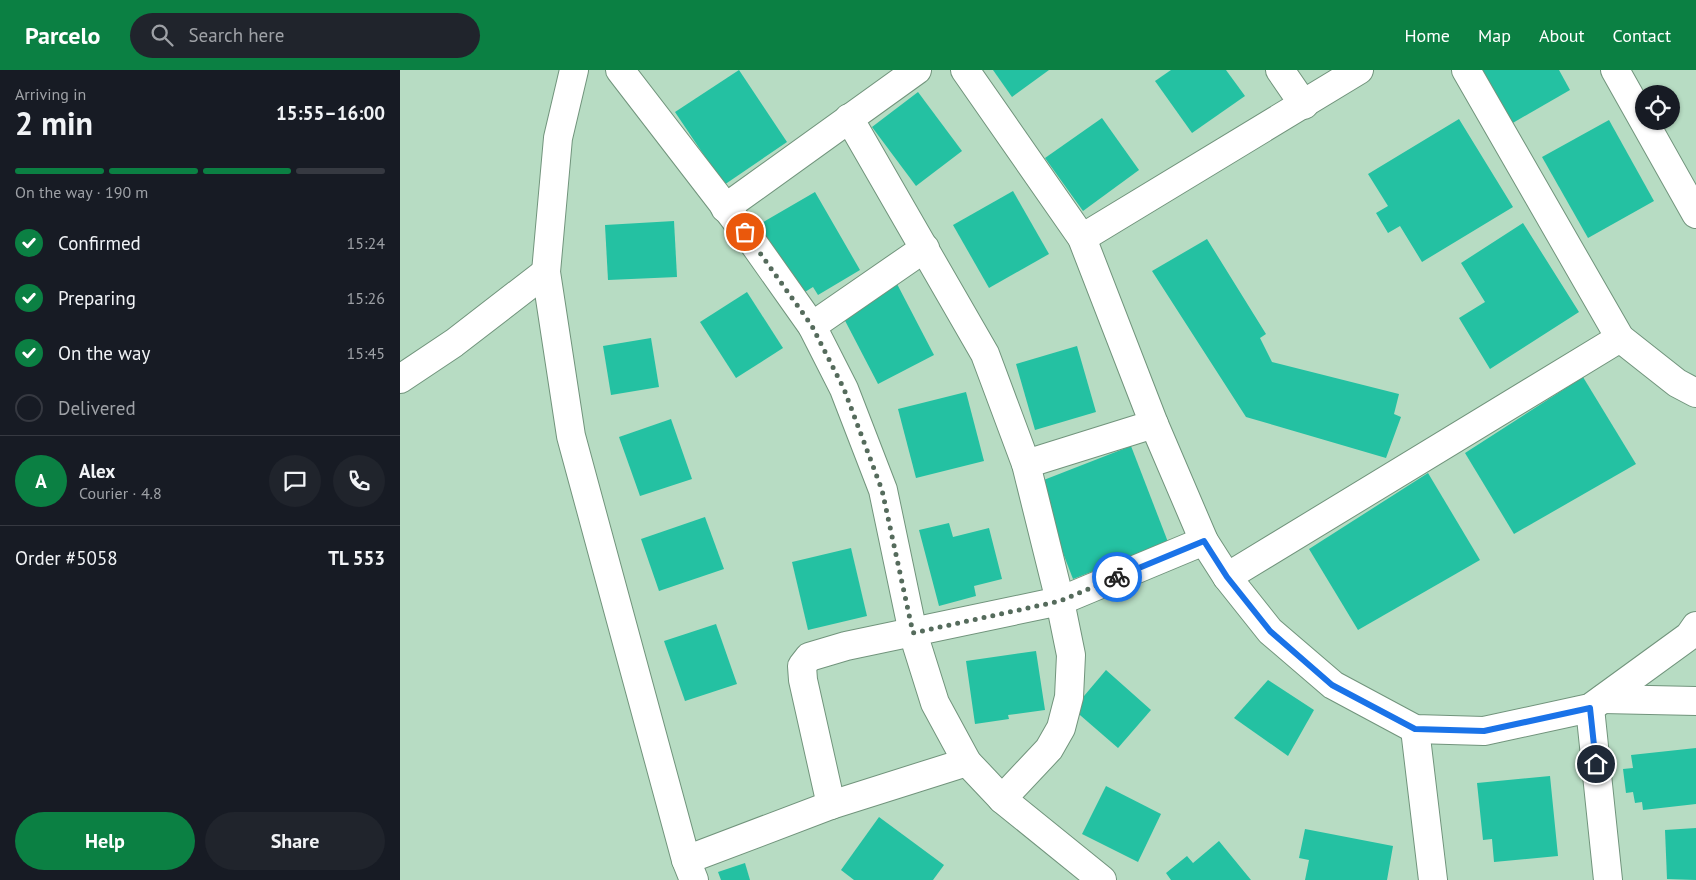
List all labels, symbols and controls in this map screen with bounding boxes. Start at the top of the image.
search box [130,13,480,58]
text: Parcelo [25,20,100,51]
icon: search [148,21,176,49]
text: Search here [188,23,284,47]
text: Home [1404,24,1450,47]
text: Map [1478,24,1511,47]
text: About [1539,24,1585,47]
text: Contact [1613,24,1671,47]
text: Arriving in [15,84,86,104]
map controls [1635,85,1680,130]
button: locate [1635,85,1680,130]
text: 15:55–16:00 [276,101,385,125]
text: 2 min [15,102,93,144]
text: On the way · 190 m [15,182,148,202]
pin [724,211,766,253]
icon: bag [731,218,759,246]
icon: check [15,229,43,257]
text: Confirmed [58,231,141,255]
text: 15:24 [347,233,385,253]
icon: check [15,284,43,312]
text: Preparing [58,286,136,310]
text: 15:26 [347,288,385,308]
icon: check [15,339,43,367]
text: On the way [58,341,150,365]
text: 15:45 [347,343,385,363]
text: Delivered [58,396,136,420]
button: chat [269,455,321,507]
button: phone [333,455,385,507]
text: Alex [79,459,115,483]
text: A [35,469,47,493]
text: Courier · 4.8 [79,483,162,503]
text: Order #5058 [15,546,118,570]
text: TL 553 [328,546,385,570]
courier [1092,552,1142,602]
icon: bike [1103,563,1131,591]
pin [1575,743,1617,785]
icon: home [1582,750,1610,778]
button: Help [15,812,195,870]
button: Share [205,812,385,870]

